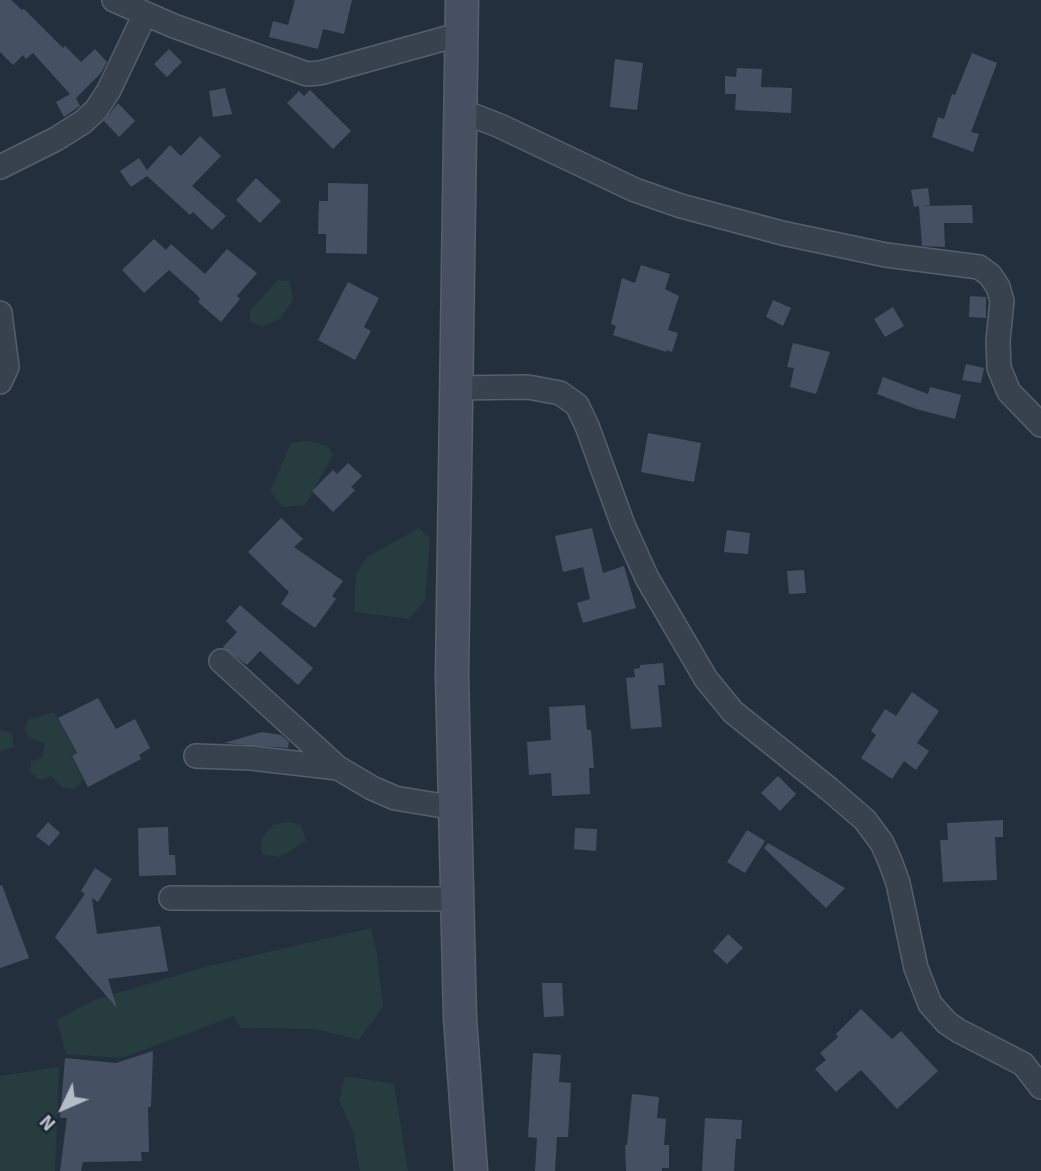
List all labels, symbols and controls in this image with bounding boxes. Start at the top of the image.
north arrow [28,1073,98,1143]
text: N [35,1109,61,1136]

